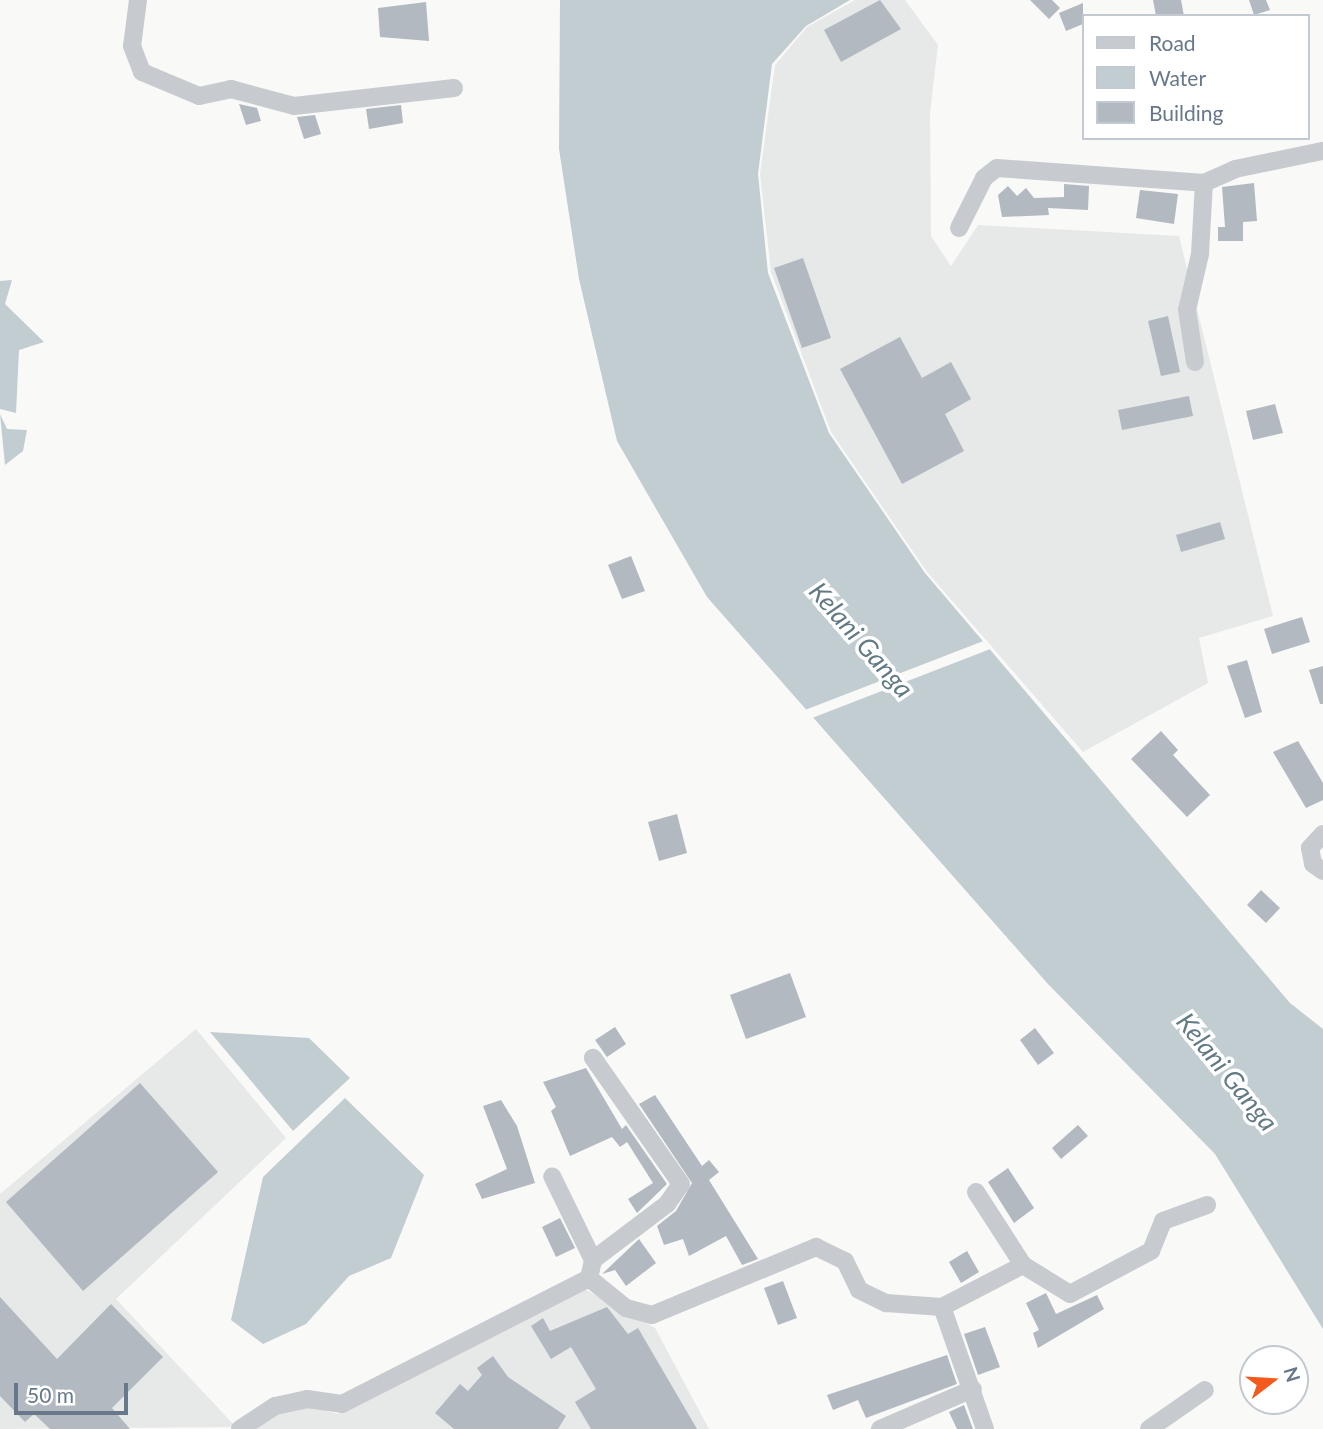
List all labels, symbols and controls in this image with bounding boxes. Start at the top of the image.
legend [1082,14,1309,140]
text: Road [1149,30,1196,55]
text: Water [1149,65,1206,90]
text: Building [1149,100,1224,125]
water label: Kelani Ganga [802,576,920,704]
water label: Kelani Ganga [1170,1007,1284,1137]
north arrow [1239,1345,1309,1415]
text: N [1280,1364,1306,1385]
scale bar [18,1370,131,1414]
text: 50 m [27,1382,74,1407]

